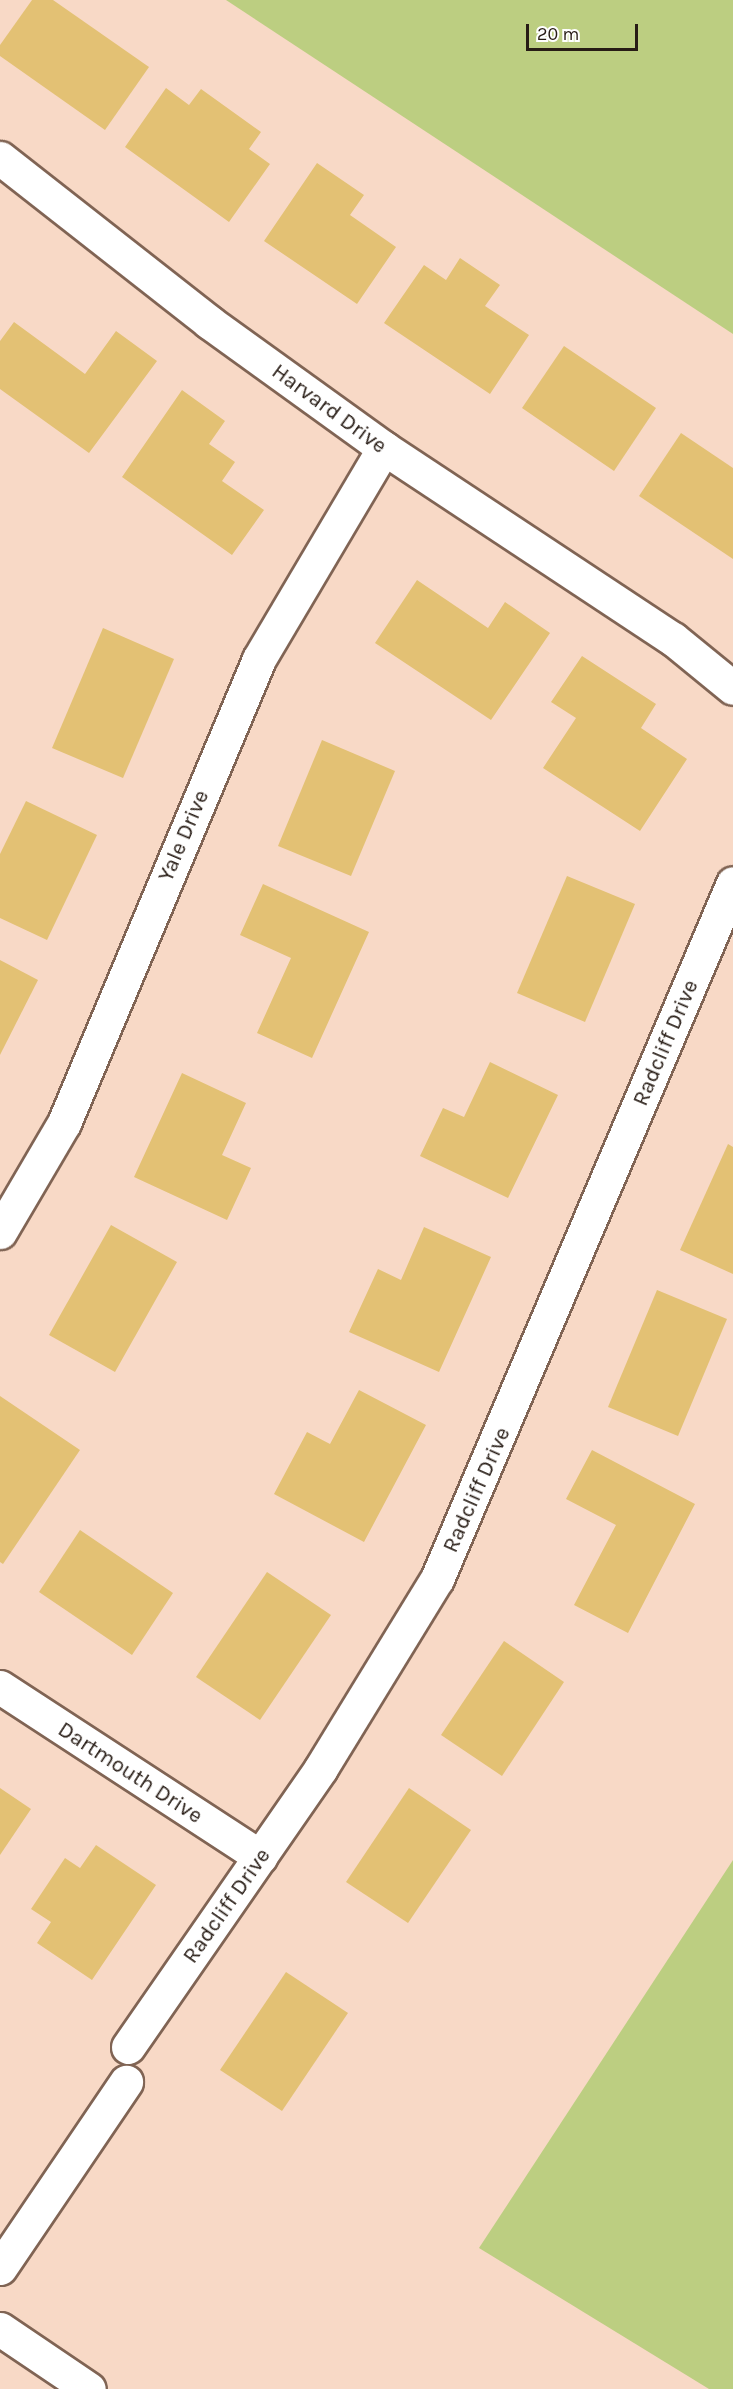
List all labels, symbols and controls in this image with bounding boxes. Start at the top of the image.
scale bar [529,12,642,50]
text: 20 m [537,23,579,45]
street label: Harvard Drive [266,358,392,460]
street label: Yale Drive [153,786,215,886]
street label: Radcliff Drive [628,976,704,1110]
street label: Radcliff Drive [438,1423,516,1557]
street label: Dartmouth Drive [53,1716,207,1830]
street label: Radcliff Drive [178,1843,276,1969]

